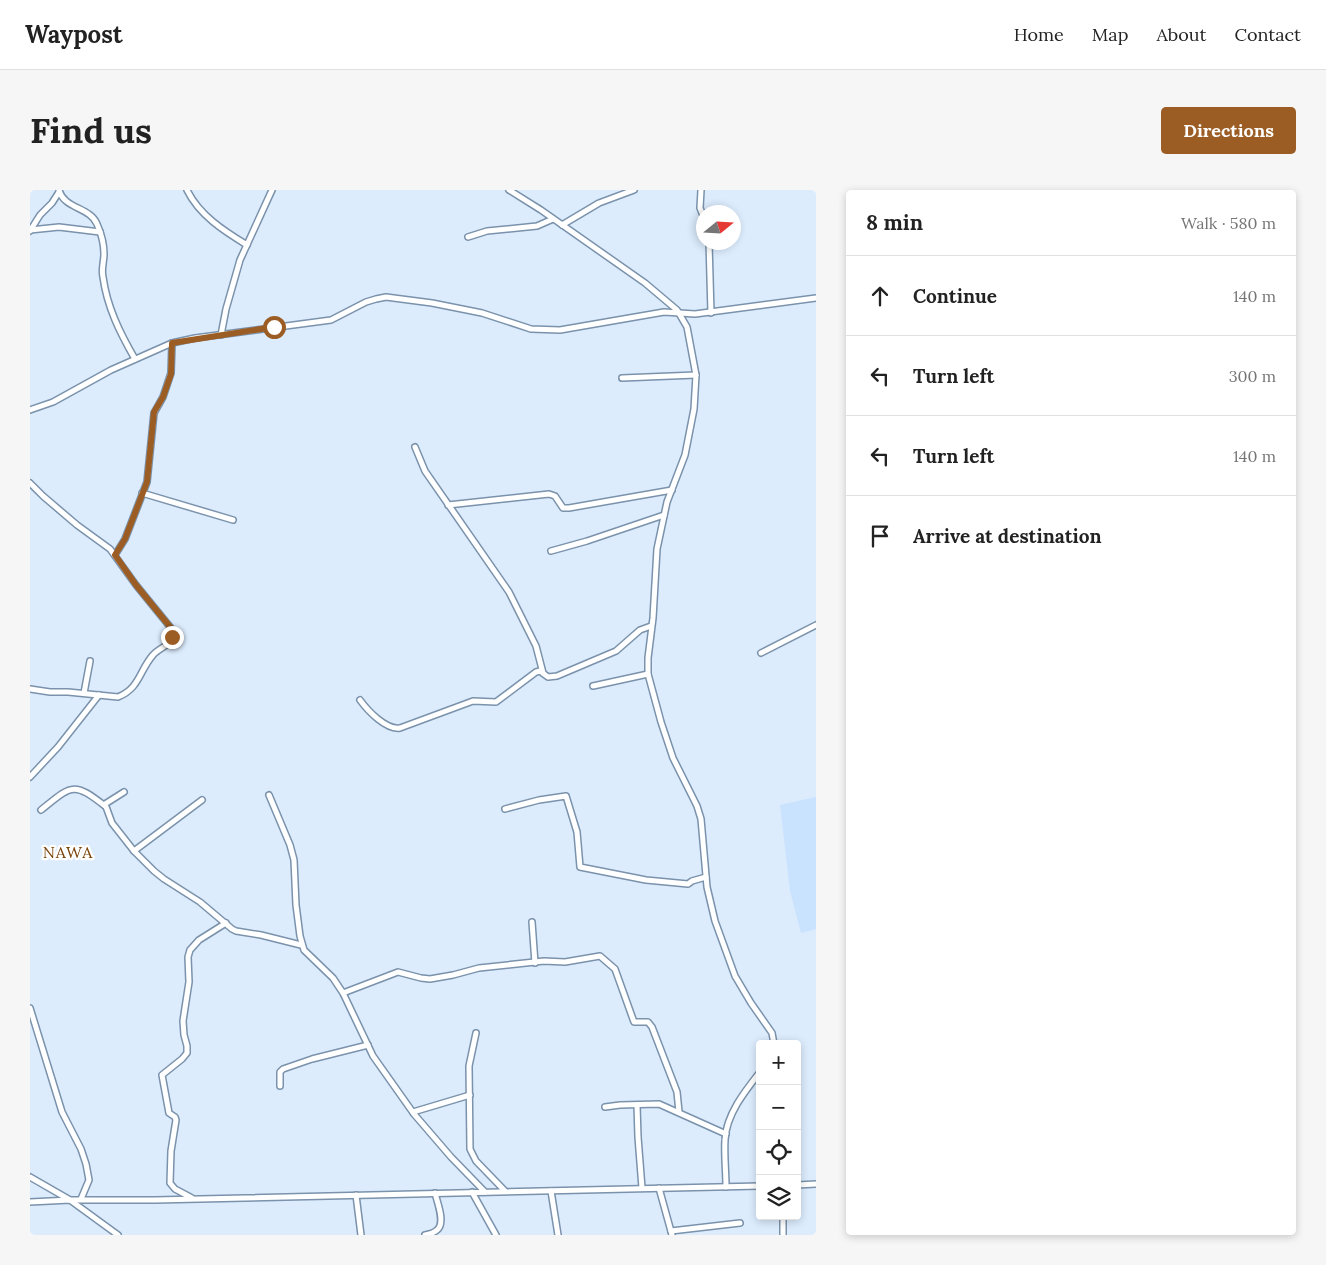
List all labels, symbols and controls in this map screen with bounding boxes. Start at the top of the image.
text: Waypost [25,19,123,50]
text: Home [1014,23,1064,46]
text: Map [1092,23,1128,46]
text: About [1156,23,1206,46]
text: Contact [1234,23,1301,46]
button: Directions [1161,107,1296,154]
text: Find us [30,108,152,153]
north arrow [696,205,741,250]
text: 8 min [866,209,923,236]
text: Walk · 580 m [1181,213,1276,233]
icon: ahead [866,282,894,310]
text: Continue [913,284,997,308]
text: 140 m [1233,286,1276,306]
route start [263,316,286,339]
icon: left [866,362,894,390]
text: Turn left [913,364,994,388]
text: 300 m [1229,366,1276,386]
icon: left [866,442,894,470]
text: Turn left [913,444,994,468]
text: 140 m [1233,446,1276,466]
icon: arrive [866,522,894,550]
text: Arrive at destination [913,524,1102,548]
route end [161,626,184,649]
district label: NAWA [43,842,93,862]
map controls [756,1040,801,1220]
button: + [756,1040,801,1085]
button: − [756,1085,801,1130]
button: locate [756,1130,801,1175]
button: layers [756,1175,801,1220]

